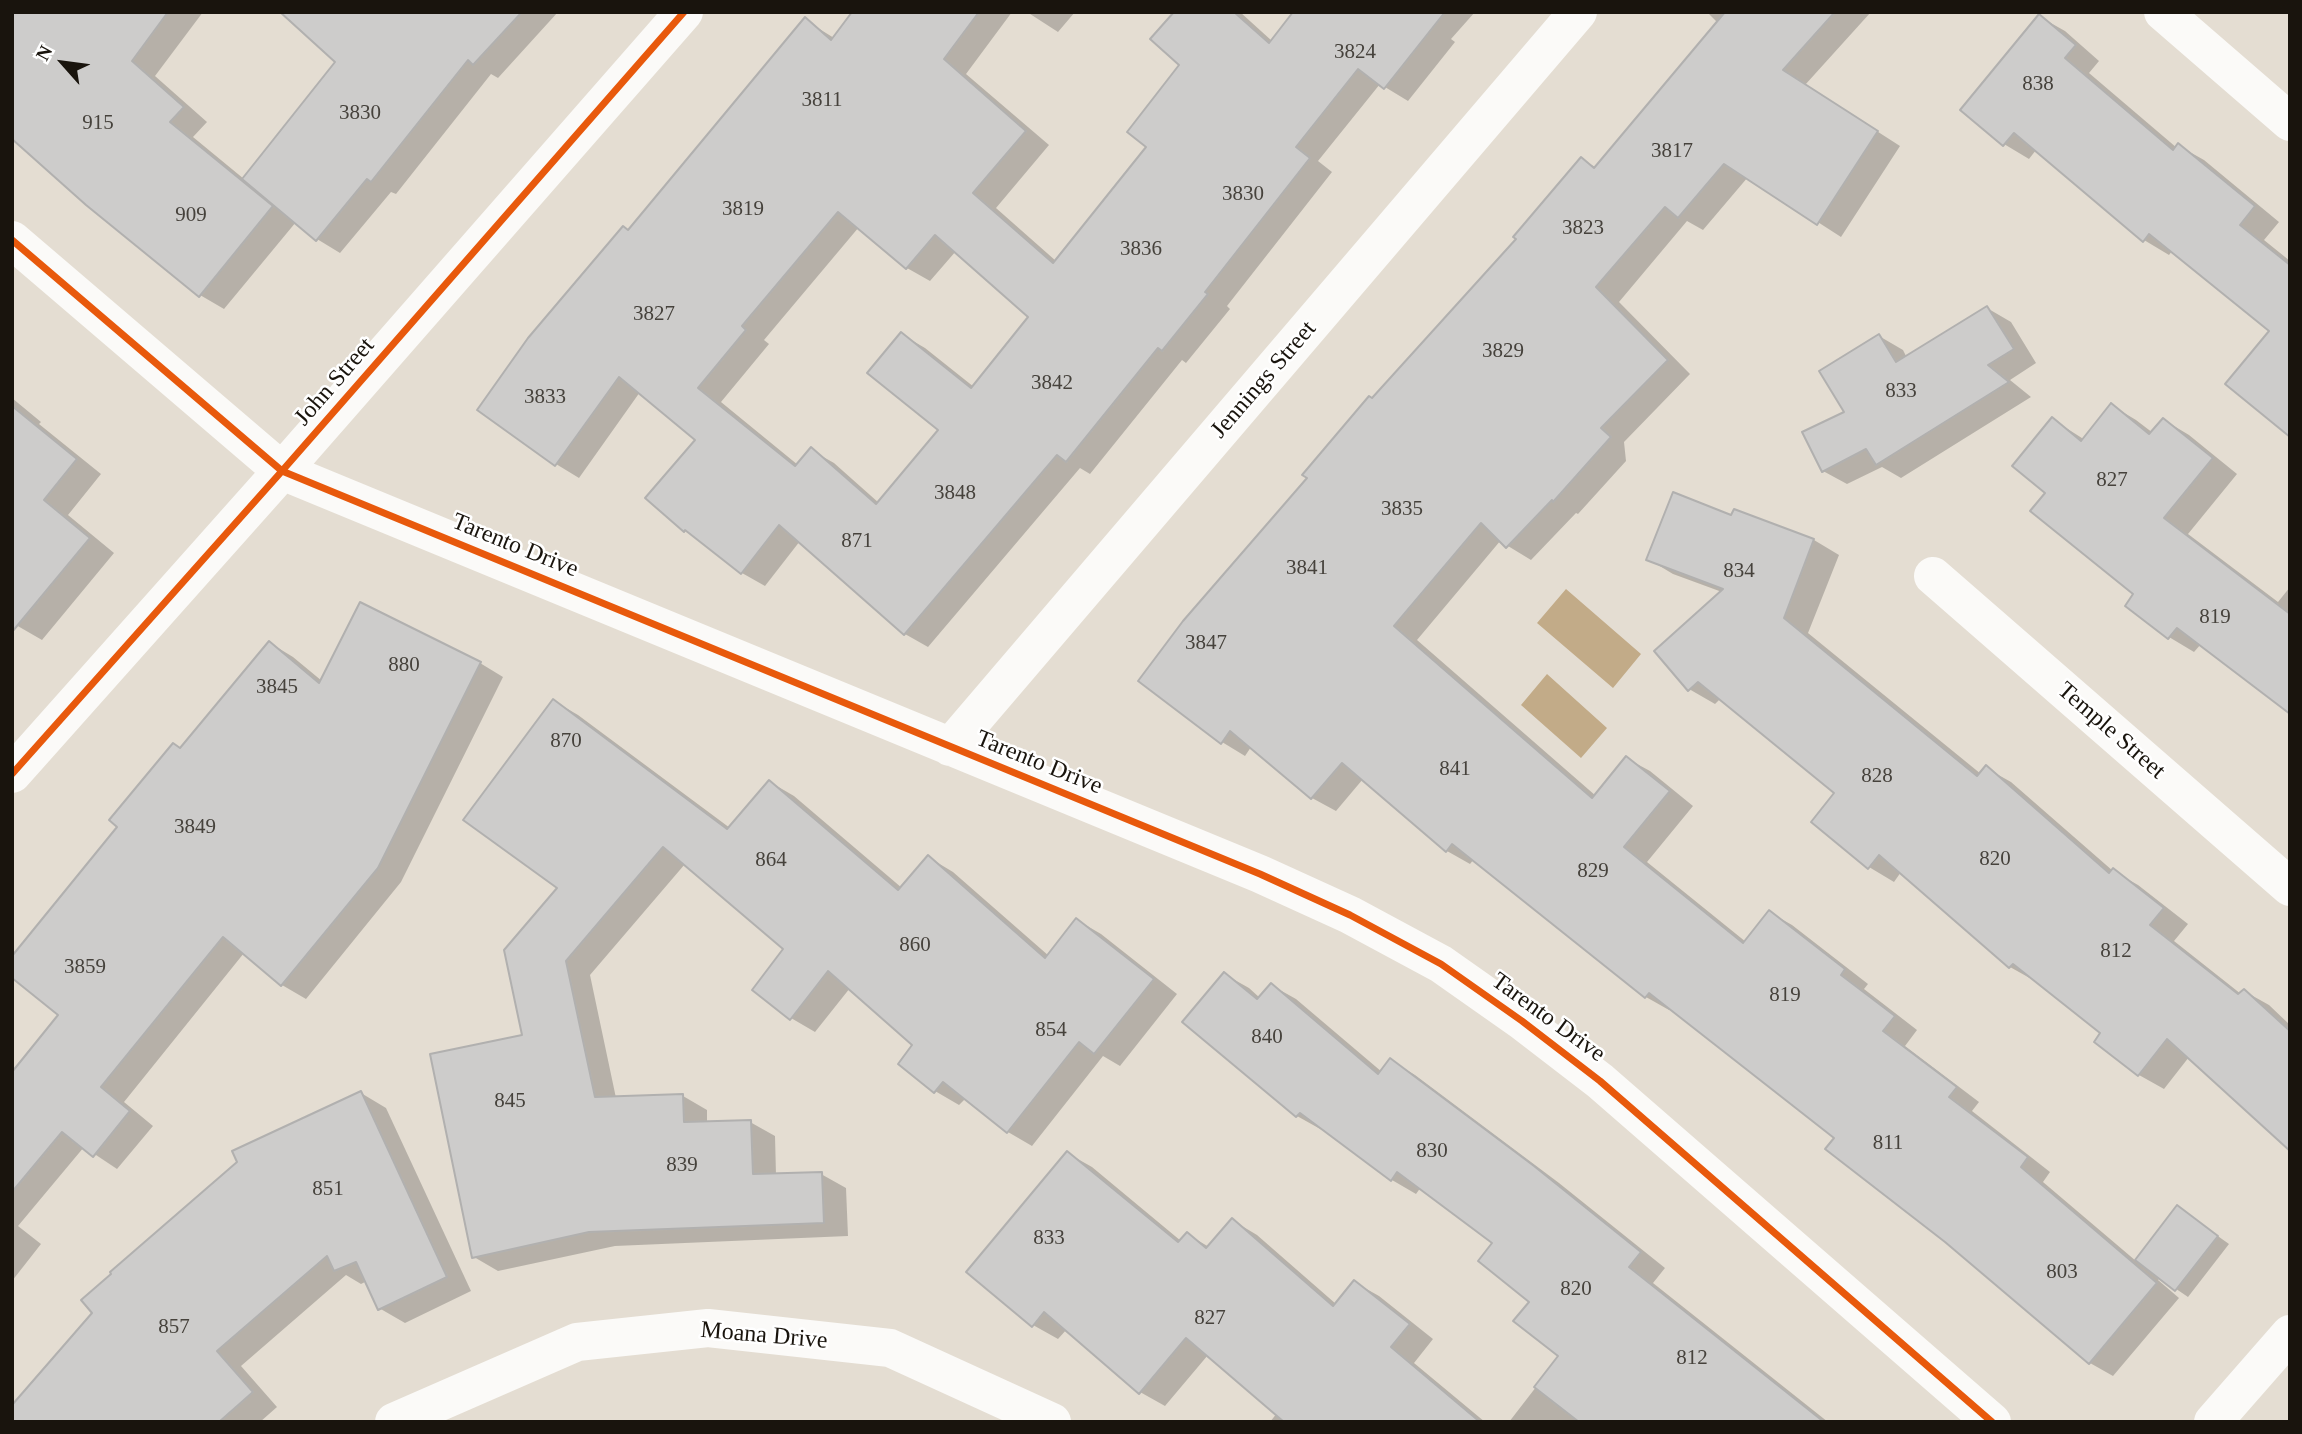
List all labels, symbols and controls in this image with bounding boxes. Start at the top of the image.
north arrow [28,28,98,98]
house number: 3824 [1334,39,1376,65]
text: N [32,42,57,64]
house number: 838 [2022,71,2054,97]
house number: 3811 [801,87,843,113]
house number: 3830 [339,100,381,126]
house number: 915 [82,110,114,136]
house number: 3817 [1651,138,1693,164]
house number: 3830 [1222,181,1264,207]
house number: 3819 [722,196,764,222]
house number: 909 [175,202,207,228]
house number: 3823 [1562,215,1604,241]
house number: 3836 [1120,236,1162,262]
house number: 3827 [633,301,675,327]
street label: Jennings Street [1205,315,1323,445]
street label: John Street [289,332,381,432]
house number: 3829 [1482,338,1524,364]
house number: 3842 [1031,370,1073,396]
house number: 833 [1885,378,1917,404]
house number: 3833 [524,384,566,410]
house number: 827 [2096,467,2128,493]
house number: 3848 [934,480,976,506]
house number: 3835 [1381,496,1423,522]
street label: Tarento Drive [448,508,582,584]
house number: 871 [841,528,873,554]
house number: 3841 [1286,555,1328,581]
house number: 834 [1723,558,1755,584]
house number: 819 [2199,604,2231,630]
house number: 3847 [1185,630,1227,656]
house number: 880 [388,652,420,678]
house number: 3845 [256,674,298,700]
street label: Temple Street [2051,676,2171,786]
street label: Tarento Drive [972,725,1106,801]
house number: 870 [550,728,582,754]
house number: 841 [1439,756,1471,782]
house number: 828 [1861,763,1893,789]
house number: 3849 [174,814,216,840]
house number: 820 [1979,846,2011,872]
house number: 864 [755,847,787,873]
house number: 829 [1577,858,1609,884]
house number: 860 [899,932,931,958]
house number: 812 [2100,938,2132,964]
house number: 3859 [64,954,106,980]
street label: Tarento Drive [1485,967,1611,1069]
house number: 819 [1769,982,1801,1008]
house number: 854 [1035,1017,1067,1043]
house number: 840 [1251,1024,1283,1050]
house number: 845 [494,1088,526,1114]
house number: 811 [1873,1130,1903,1156]
house number: 830 [1416,1138,1448,1164]
house number: 839 [666,1152,698,1178]
house number: 851 [312,1176,344,1202]
house number: 833 [1033,1225,1065,1251]
house number: 803 [2046,1259,2078,1285]
house number: 820 [1560,1276,1592,1302]
house number: 827 [1194,1305,1226,1331]
house number: 857 [158,1314,190,1340]
street label: Moana Drive [699,1316,829,1356]
house number: 812 [1676,1345,1708,1371]

